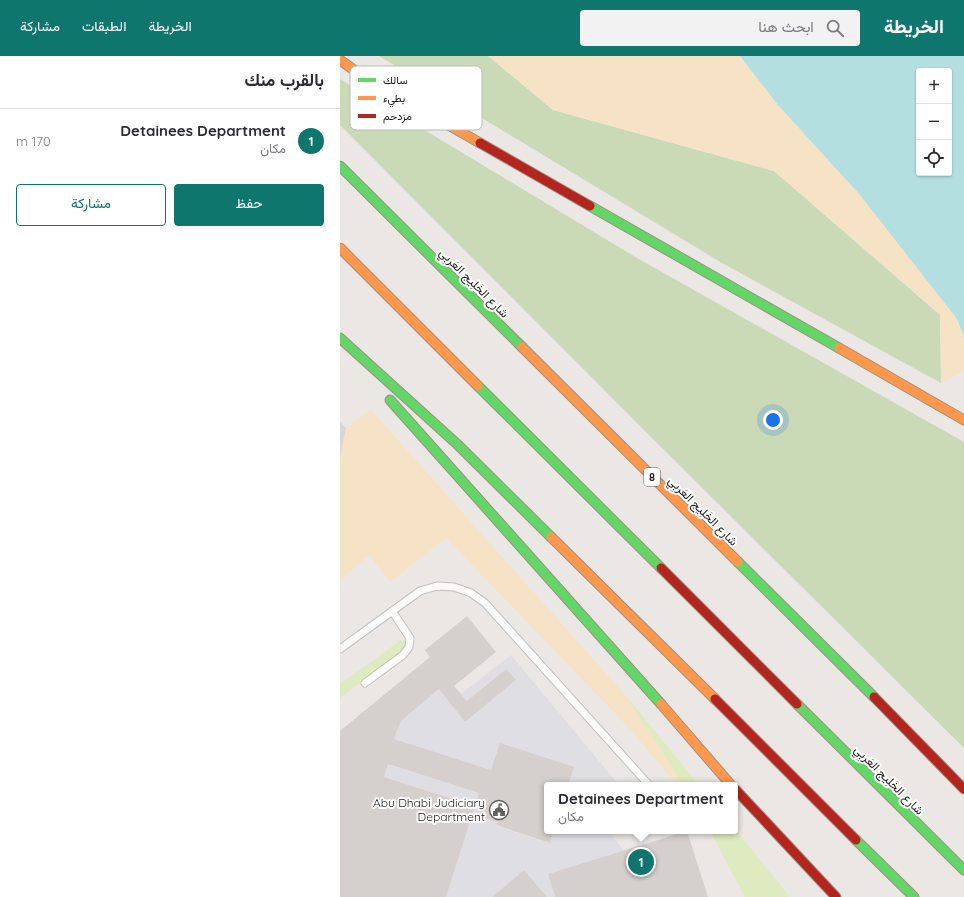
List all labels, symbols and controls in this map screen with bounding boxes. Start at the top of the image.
search box [580,10,860,46]
text: الخريطة [884,14,944,38]
text: مشاركة [20,17,60,35]
text: الطبقات [82,17,126,35]
text: الخريطة [148,17,192,35]
text: ابحث هنا [758,17,814,36]
icon: search [824,17,846,39]
legend [350,66,482,130]
map controls [916,68,952,176]
button: + [916,68,952,104]
text: بالقرب منك [245,69,324,90]
text: سالك [383,73,408,87]
text: بطيء [383,91,405,108]
button: − [916,104,952,140]
text: مزدحم [383,109,412,124]
text: Detainees Department [120,121,286,140]
text: 170 m [16,133,51,149]
text: 1 [308,133,314,149]
text: مكان [260,140,286,156]
button: locate [916,140,952,176]
button: مشاركة [16,184,166,226]
button: حفظ [174,184,324,226]
street label: شارع الخَلِيج العَربِي [434,245,512,323]
your location [763,410,783,430]
road number: 8 [644,468,660,486]
street label: شارع الخَلِيج العَربِي [663,473,741,551]
street label: شارع الخَلِيج العَربِي [849,742,927,820]
popup [544,782,738,834]
text: Detainees Department [558,789,724,808]
place label: Abu Dhabi Judiciary Department [373,795,485,824]
public building icon: Abu Dhabi Judiciary Department [488,799,510,821]
text: مكان [558,808,584,824]
pin: 1 [628,847,654,877]

